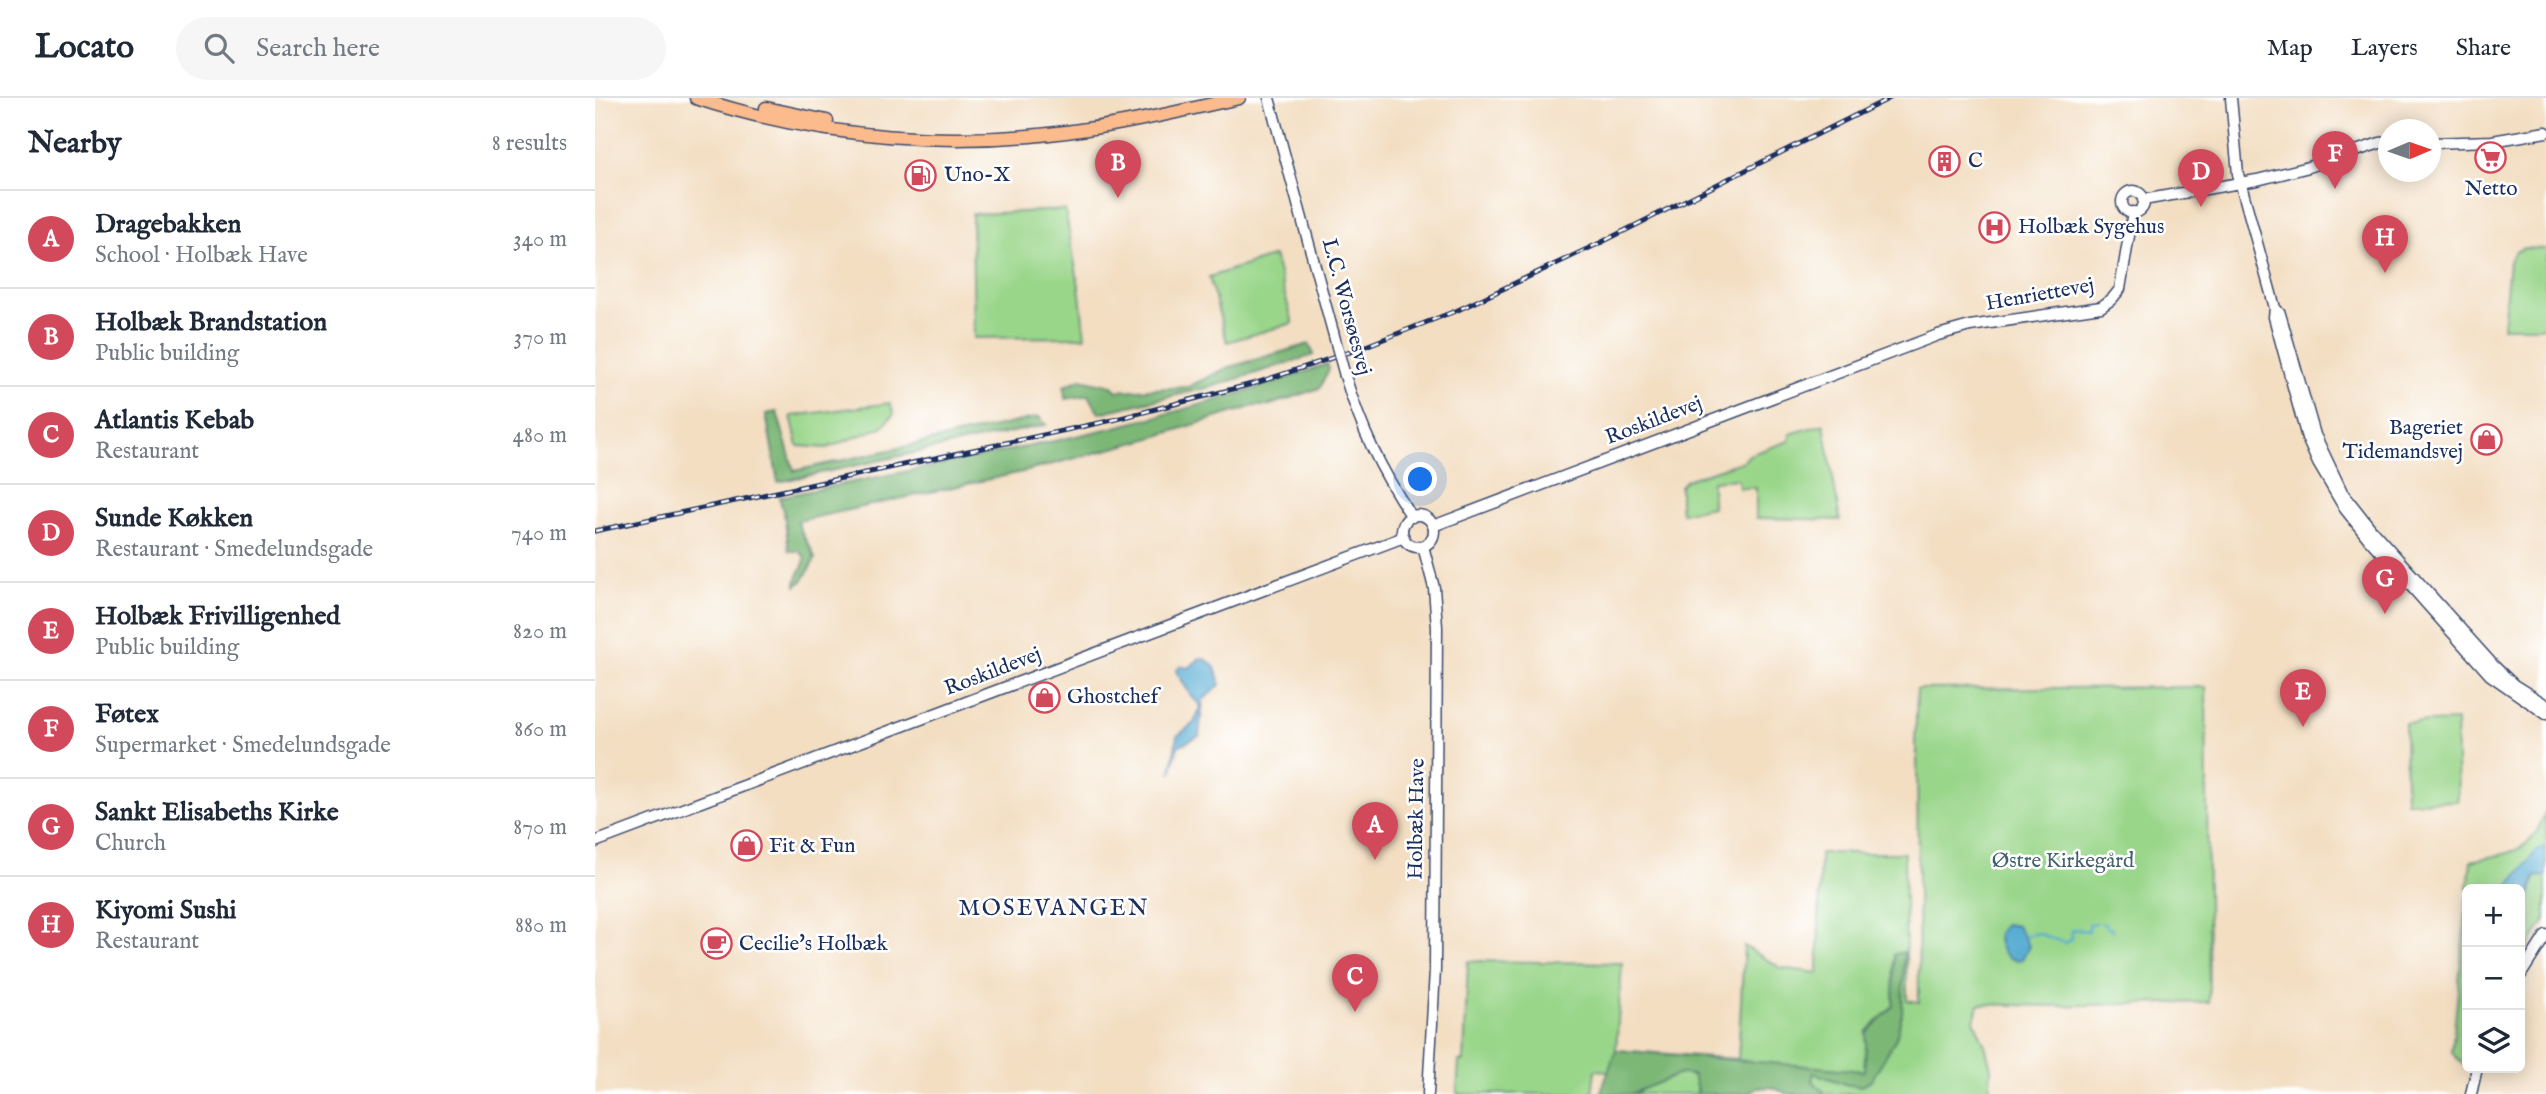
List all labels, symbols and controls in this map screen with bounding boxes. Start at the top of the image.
search box [176,17,666,80]
text: Locato [35,27,134,69]
icon: search [200,29,238,67]
text: Search here [256,32,380,65]
text: Map [2267,33,2313,64]
text: Layers [2351,33,2418,64]
text: Share [2456,33,2511,64]
north arrow [2378,119,2441,182]
text: Nearby [28,125,121,163]
text: 8 results [492,129,567,158]
pin: F [2312,131,2358,189]
pin: B [1095,140,1141,198]
supermarket icon: Netto [2474,140,2508,174]
building icon: C [1928,144,1962,178]
place label: C [1968,148,1983,175]
pin: D [2178,149,2224,207]
fuel station icon: Uno-X [904,158,938,192]
place label: Uno-X [944,162,1011,189]
place label: Netto [2465,176,2517,203]
text: Dragebakken [95,208,241,241]
hospital icon: Holbæk Sygehus [1978,210,2012,244]
place label: Holbæk Sygehus [2018,214,2164,241]
pin: H [2362,215,2408,273]
text: A [43,225,59,254]
text: 340 m [513,225,567,254]
street label: L.C. Worsøesvej [1315,236,1377,378]
text: School · Holbæk Have [95,241,308,270]
street label: Henriettevej [1984,272,2096,318]
text: Holbæk Brandstation [95,306,327,339]
text: B [43,323,59,352]
text: 370 m [514,323,567,352]
text: Public building [95,339,239,368]
street label: Roskildevej [1602,390,1706,452]
text: Atlantis Kebab [95,404,254,437]
place label: Bageriet Tidemandsvej [2342,415,2463,466]
text: C [43,421,59,450]
text: 480 m [513,421,567,450]
shop icon: Bageriet Tidemandsvej [2469,423,2503,457]
text: Restaurant [95,437,199,466]
your location [1403,462,1437,496]
text: Sunde Køkken [95,502,253,535]
text: D [42,519,60,548]
text: 740 m [511,519,567,548]
text: Restaurant · Smedelundsgade [95,535,373,564]
pin: G [2362,556,2408,614]
text: Holbæk Frivilligenhed [95,600,340,633]
text: E [43,617,59,646]
text: 820 m [513,617,567,646]
text: Public building [95,633,239,662]
street label: Roskildevej [941,641,1045,703]
pin: E [2280,669,2326,727]
shop icon: Ghostchef [1027,680,1061,714]
place label: Ghostchef [1067,684,1161,711]
text: Føtex [95,698,159,731]
text: F [44,715,58,744]
text: 860 m [514,715,567,744]
text: Supermarket · Smedelundsgade [95,731,391,760]
street label: Holbæk Have [1402,758,1432,880]
text: Sankt Elisabeths Kirke [95,796,339,829]
pin: A [1352,802,1398,860]
text: G [42,813,60,842]
text: 870 m [513,813,567,842]
text: Church [95,829,166,858]
shop icon: Fit & Fun [729,829,763,863]
place label: Fit & Fun [769,833,855,860]
park label: Østre Kirkegård [1992,848,2135,875]
map controls [2462,884,2525,1073]
button: + [2462,884,2525,947]
text: Kiyomi Sushi [95,894,236,927]
district label: MOSEVANGEN [958,894,1150,923]
text: H [41,911,61,940]
text: 880 m [515,911,567,940]
text: Restaurant [95,927,199,956]
cafe icon: Cecilie's Holbæk [699,927,733,961]
place label: Cecilie's Holbæk [739,931,889,958]
button: − [2462,947,2525,1010]
pin: C [1332,954,1378,1012]
button: layers [2462,1010,2525,1073]

